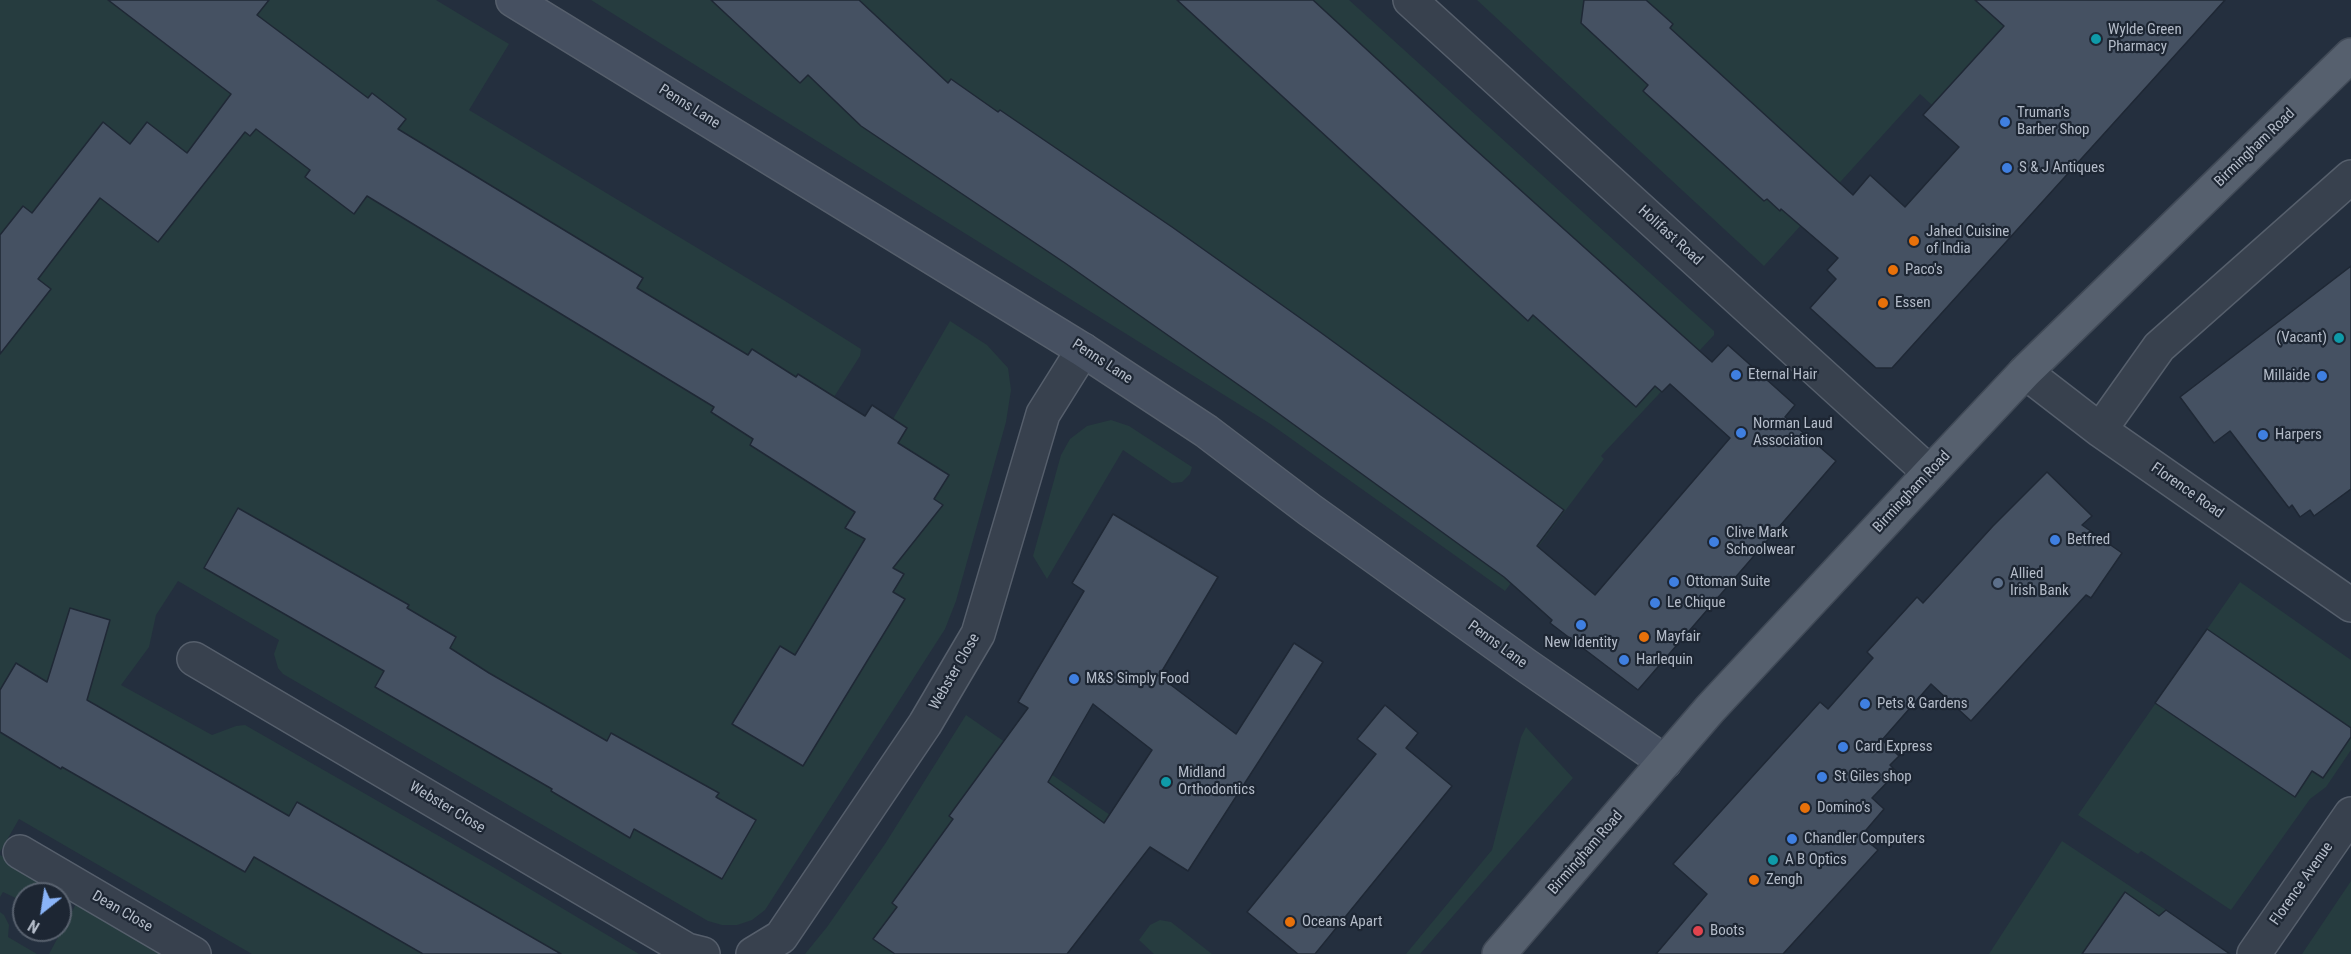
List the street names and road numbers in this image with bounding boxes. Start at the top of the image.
street label: Penns Lane [655,81,723,133]
street label: Birmingham Road [2211,105,2299,191]
street label: Holifast Road [1634,202,1706,270]
street label: Penns Lane [1068,336,1136,388]
street label: Birmingham Road [1870,448,1954,536]
street label: Florence Road [2147,459,2227,523]
street label: Penns Lane [1464,618,1530,672]
street label: Webster Close [926,631,984,713]
street label: Webster Close [406,778,488,838]
street label: Birmingham Road [1545,808,1627,898]
street label: Florence Avenue [2267,839,2337,929]
street label: Dean Close [89,887,155,937]

